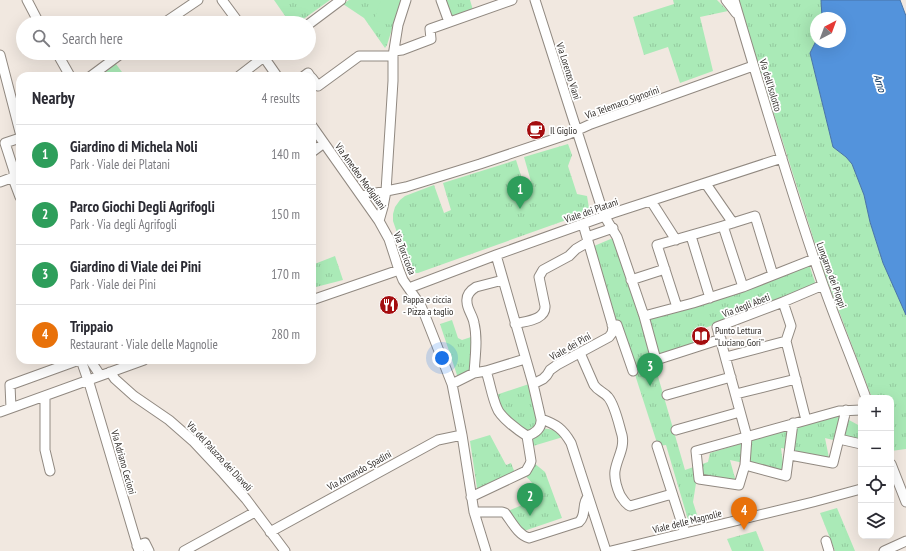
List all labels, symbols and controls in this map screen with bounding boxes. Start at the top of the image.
north arrow [810,12,846,48]
search box [16,16,316,60]
icon: search [30,27,52,49]
text: Search here [62,29,123,48]
street label: Via Lorenzo Viani [553,40,584,101]
street label: Via dell'Isolotto [756,56,785,113]
water label: Arno [871,72,890,95]
street label: Via Telemaco Signorini [582,83,661,122]
text: Nearby [32,87,75,109]
text: 4 results [261,90,300,107]
cafe icon: Il Giglio [525,119,547,141]
place label: Il Giglio [550,124,577,137]
text: Giardino di Michela Noli [70,137,198,156]
street label: Via Amedeo Modigliani [331,140,389,212]
text: 1 [42,146,48,163]
text: 140 m [271,146,300,163]
text: Park · Viale dei Platani [70,156,170,173]
pin: 1 [507,176,533,209]
street label: Viale dei Platani [561,195,620,226]
text: Parco Giochi Degli Agrifogli [70,197,215,216]
text: 2 [42,206,48,223]
text: 150 m [271,206,300,223]
text: Park · Via degli Agrifogli [70,216,177,233]
street label: Via Torcicoda [390,229,419,276]
street label: Lungarno dei Pioppi [814,240,849,310]
text: Giardino di Viale dei Pini [70,257,201,276]
text: 3 [42,266,48,283]
text: 170 m [271,266,300,283]
text: Park · Viale dei Pini [70,276,156,293]
street label: Via degli Abeti [720,290,772,321]
place label: Pappa e ciccia - Pizza a taglio [403,293,453,318]
restaurant icon: Pappa e ciccia - Pizza a taglio [378,294,400,316]
text: Trippaio [70,317,113,336]
place label: Punto Lettura “Luciano Gori” [715,324,764,349]
library icon: Punto Lettura “Luciano Gori” [690,325,712,347]
text: 4 [42,326,48,343]
text: 280 m [271,326,300,343]
street label: Viale dei Pini [546,329,593,364]
text: Restaurant · Viale delle Magnolie [70,336,218,353]
your location [432,348,452,368]
pin: 3 [637,353,663,386]
map controls [858,395,894,539]
button: + [858,395,894,431]
street label: Via del Palazzo dei Diavoli [183,418,255,494]
street label: Via Adriano Cecioni [108,427,139,496]
button: − [858,431,894,467]
street label: Via Armando Spadini [324,447,394,494]
button: locate [858,467,894,503]
pin: 2 [517,483,543,516]
pin: 4 [731,497,757,530]
button: layers [858,503,894,539]
street label: Viale delle Magnolie [650,507,723,537]

